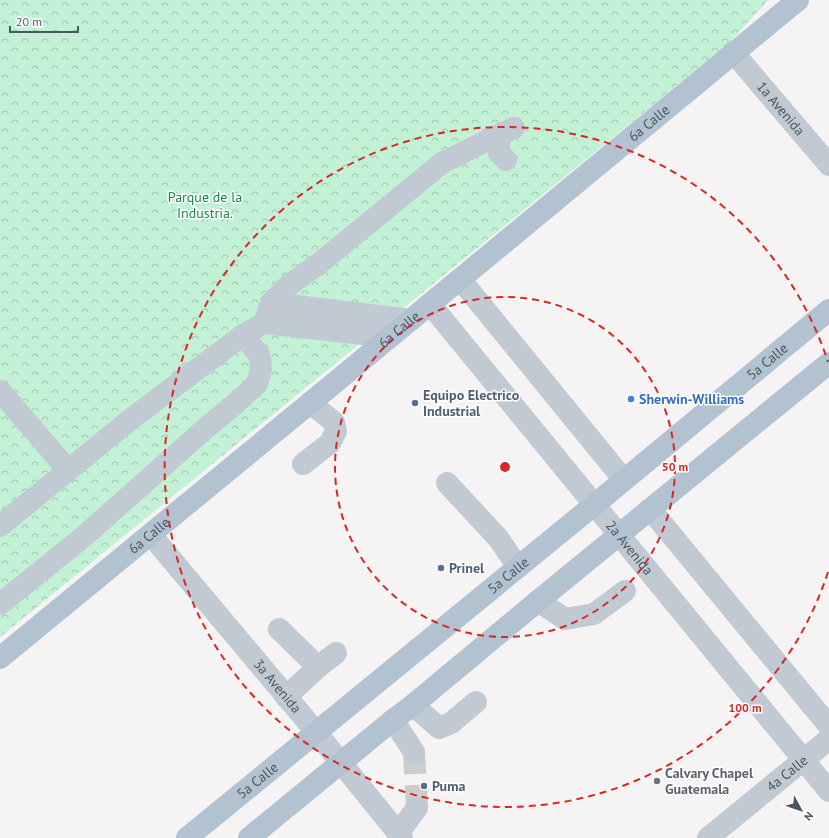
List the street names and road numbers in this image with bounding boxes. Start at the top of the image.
street label: 1a Avenida [753,78,809,139]
street label: 6a Calle [625,101,673,145]
street label: 6a Calle [375,307,424,352]
street label: 5a Calle [743,339,792,384]
street label: 6a Calle [125,513,173,558]
street label: 2a Avenida [602,517,657,579]
street label: 5a Calle [484,553,533,597]
street label: 3a Avenida [250,655,305,717]
street label: 4a Calle [763,751,811,796]
street label: 5a Calle [233,758,282,803]

